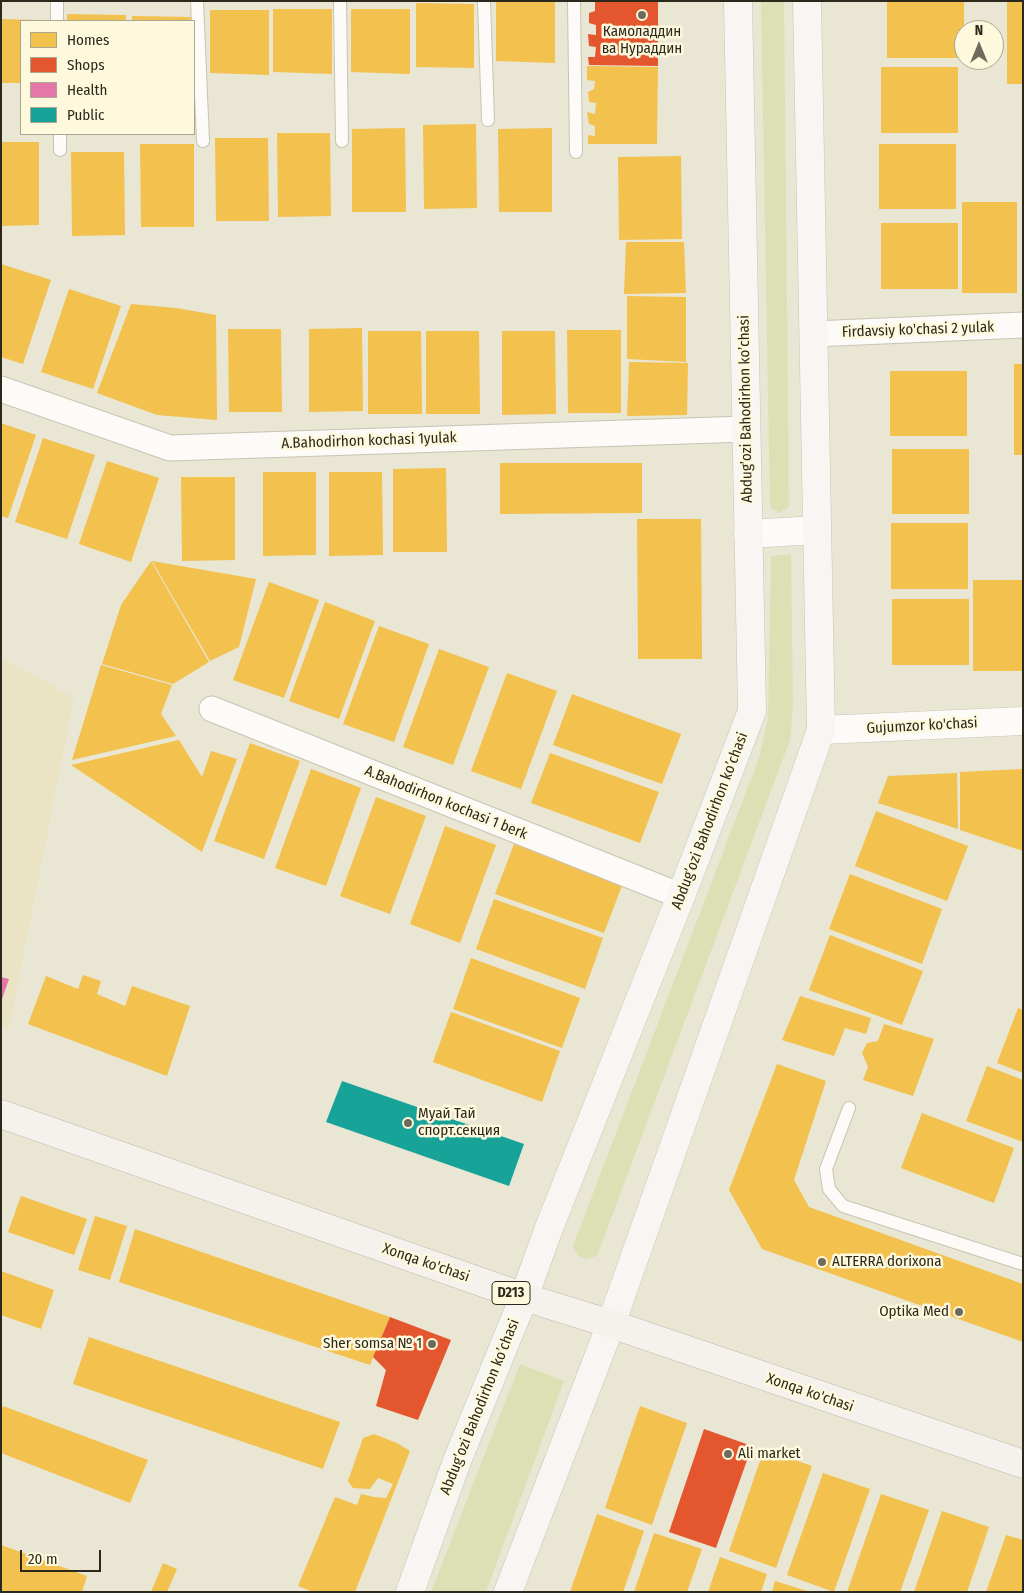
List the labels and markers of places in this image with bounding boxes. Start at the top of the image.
marker: Камоладдин ва Нураддин [636,9,648,21]
place label: Камоладдин ва Нураддин [602,23,682,58]
place label: Муай Тай спорт.секция [418,1105,500,1140]
marker: Муай Тай спорт.секция [402,1117,414,1129]
place label: ALTERRA dorixona [832,1253,942,1271]
marker: ALTERRA dorixona [816,1256,828,1268]
place label: Optika Med [879,1303,949,1321]
marker: Optika Med [953,1306,965,1318]
place label: Sher somsa № 1 [323,1335,422,1353]
marker: Sher somsa № 1 [426,1338,438,1350]
place label: Ali market [738,1445,800,1463]
marker: Ali market [722,1448,734,1460]

